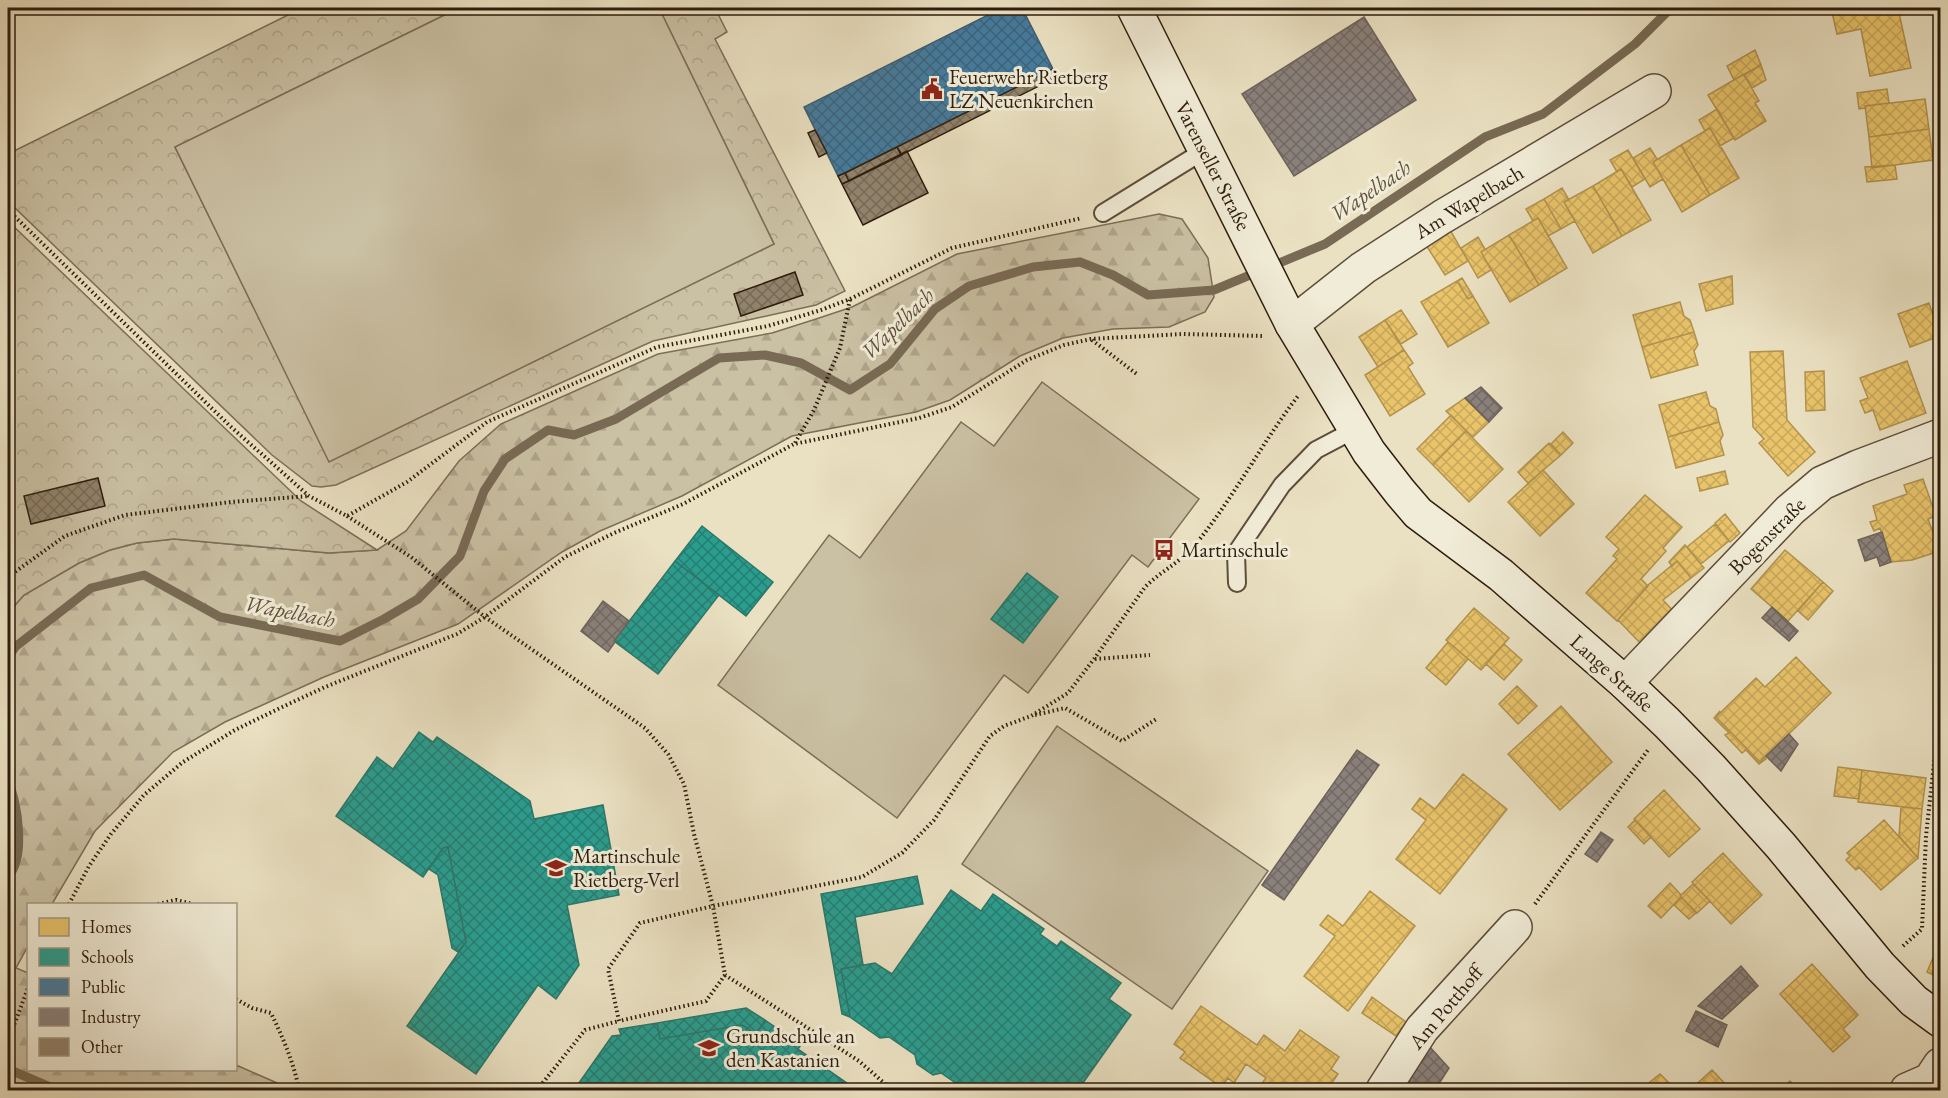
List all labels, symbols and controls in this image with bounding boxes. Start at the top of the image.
place label: Feuerwehr Rietberg LZ Neuenkirchen [949,63,1109,114]
public building icon: Feuerwehr Rietberg LZ Neuenkirchen [920,77,944,101]
street label: Varenseller Straße [1169,97,1258,235]
water label: Wapelbach [1324,153,1416,228]
street label: Am Wapelbach [1408,158,1529,245]
water label: Wapelbach [854,281,940,366]
street label: Bogenstraße [1722,491,1811,580]
place label: Martinschule [1181,536,1288,563]
bus stop icon: Martinschule [1152,538,1176,562]
water label: Wapelbach [242,589,338,634]
street label: Lange Straße [1565,628,1660,717]
place label: Martinschule Rietberg-Verl [573,842,680,893]
school or university icon: Martinschule Rietberg-Verl [544,856,568,880]
legend [27,903,237,1071]
text: Homes [81,915,132,938]
text: Schools [81,945,134,968]
street label: Am Potthoff [1402,957,1491,1055]
text: Public [81,975,125,998]
text: Industry [81,1005,141,1028]
place label: Grundschule an den Kastanien [726,1022,855,1073]
text: Other [81,1035,123,1058]
school or university icon: Grundschule an den Kastanien [697,1036,721,1060]

